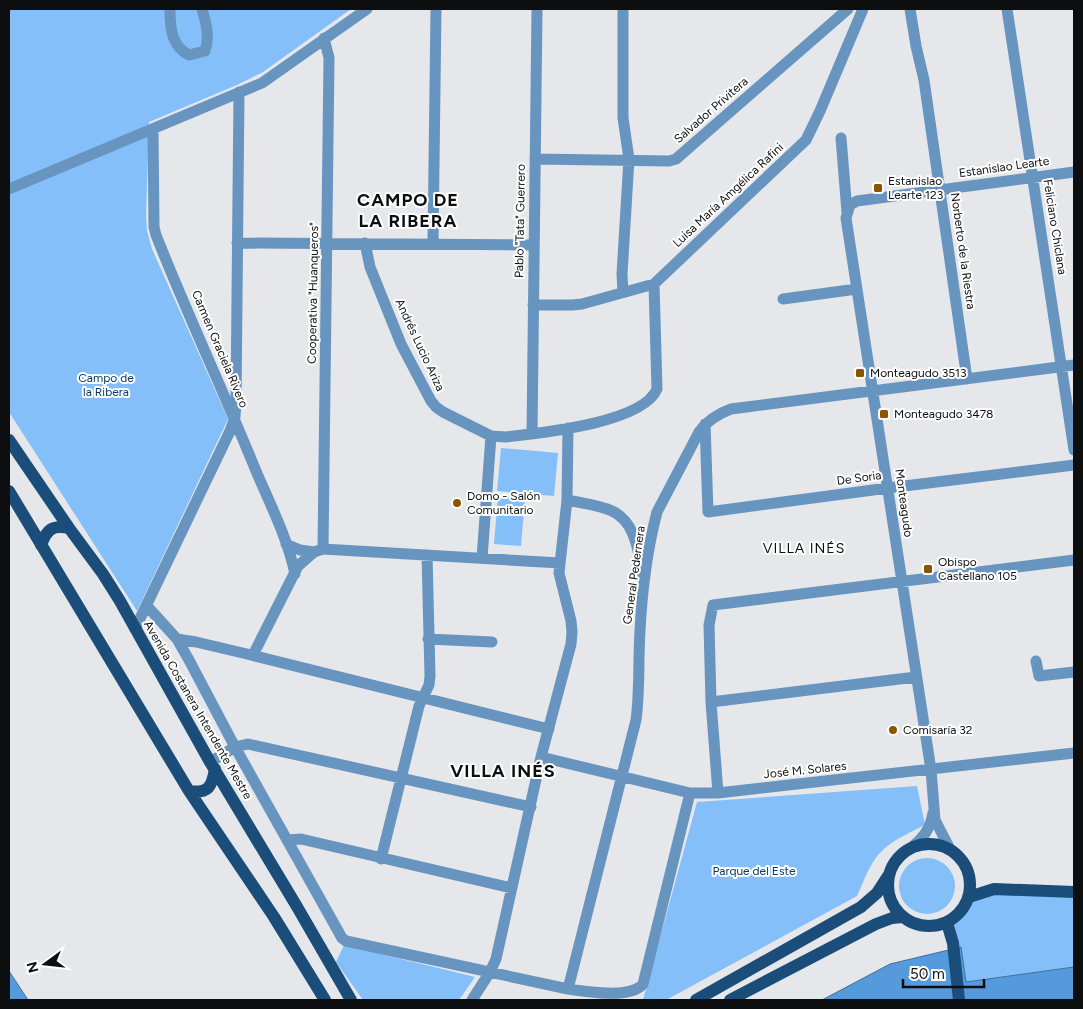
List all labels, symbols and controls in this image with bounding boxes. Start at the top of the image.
street label: Salvador Privitera [671,74,751,146]
street label: Luisa María Amgélica Rafini [670,140,786,250]
street label: Estanislao Learte [958,154,1051,180]
street label: Pablo "Tata" Guerrero [512,164,528,278]
place label: Estanislao Learte 123 [888,174,943,202]
street label: Feliciano Chiclana [1041,178,1069,276]
marker: Estanislao Learte 123 [872,182,884,194]
district label: CAMPO DE LA RIBERA [357,189,459,232]
street label: Norberto de la Riestra [948,192,978,310]
street label: Cooperativa "Huanqueros" [305,222,321,364]
street label: Carmen Graciela Rivero [189,288,251,410]
street label: Andrés Lucio Ariza [392,297,448,393]
place label: Monteagudo 3513 [870,366,967,380]
marker: Monteagudo 3513 [854,367,866,379]
park label: Campo de la Ribera [78,371,134,399]
place label: Monteagudo 3478 [894,407,993,421]
marker: Monteagudo 3478 [878,408,890,420]
street label: De Soria [836,468,882,488]
street label: Monteagudo [892,468,916,538]
place label: Domo - Salón Comunitario [467,489,540,517]
marker: Domo - Salón Comunitario [451,497,463,509]
street label: General Pedernera [620,525,648,625]
district label: VILLA INÉS [763,540,845,557]
place label: Obispo Castellano 105 [938,555,1017,583]
marker: Obispo Castellano 105 [922,563,934,575]
street label: Avenida Costanera Intendente Mestre [141,618,255,802]
place label: Comisaría 32 [903,723,972,737]
marker: Comisaría 32 [887,724,899,736]
street label: José M. Solares [763,759,847,781]
district label: VILLA INÉS [450,760,556,782]
park label: Parque del Este [712,864,796,878]
north arrow [20,939,70,989]
scale bar [903,956,984,988]
text: N [23,960,43,975]
text: 50 m [910,965,945,983]

